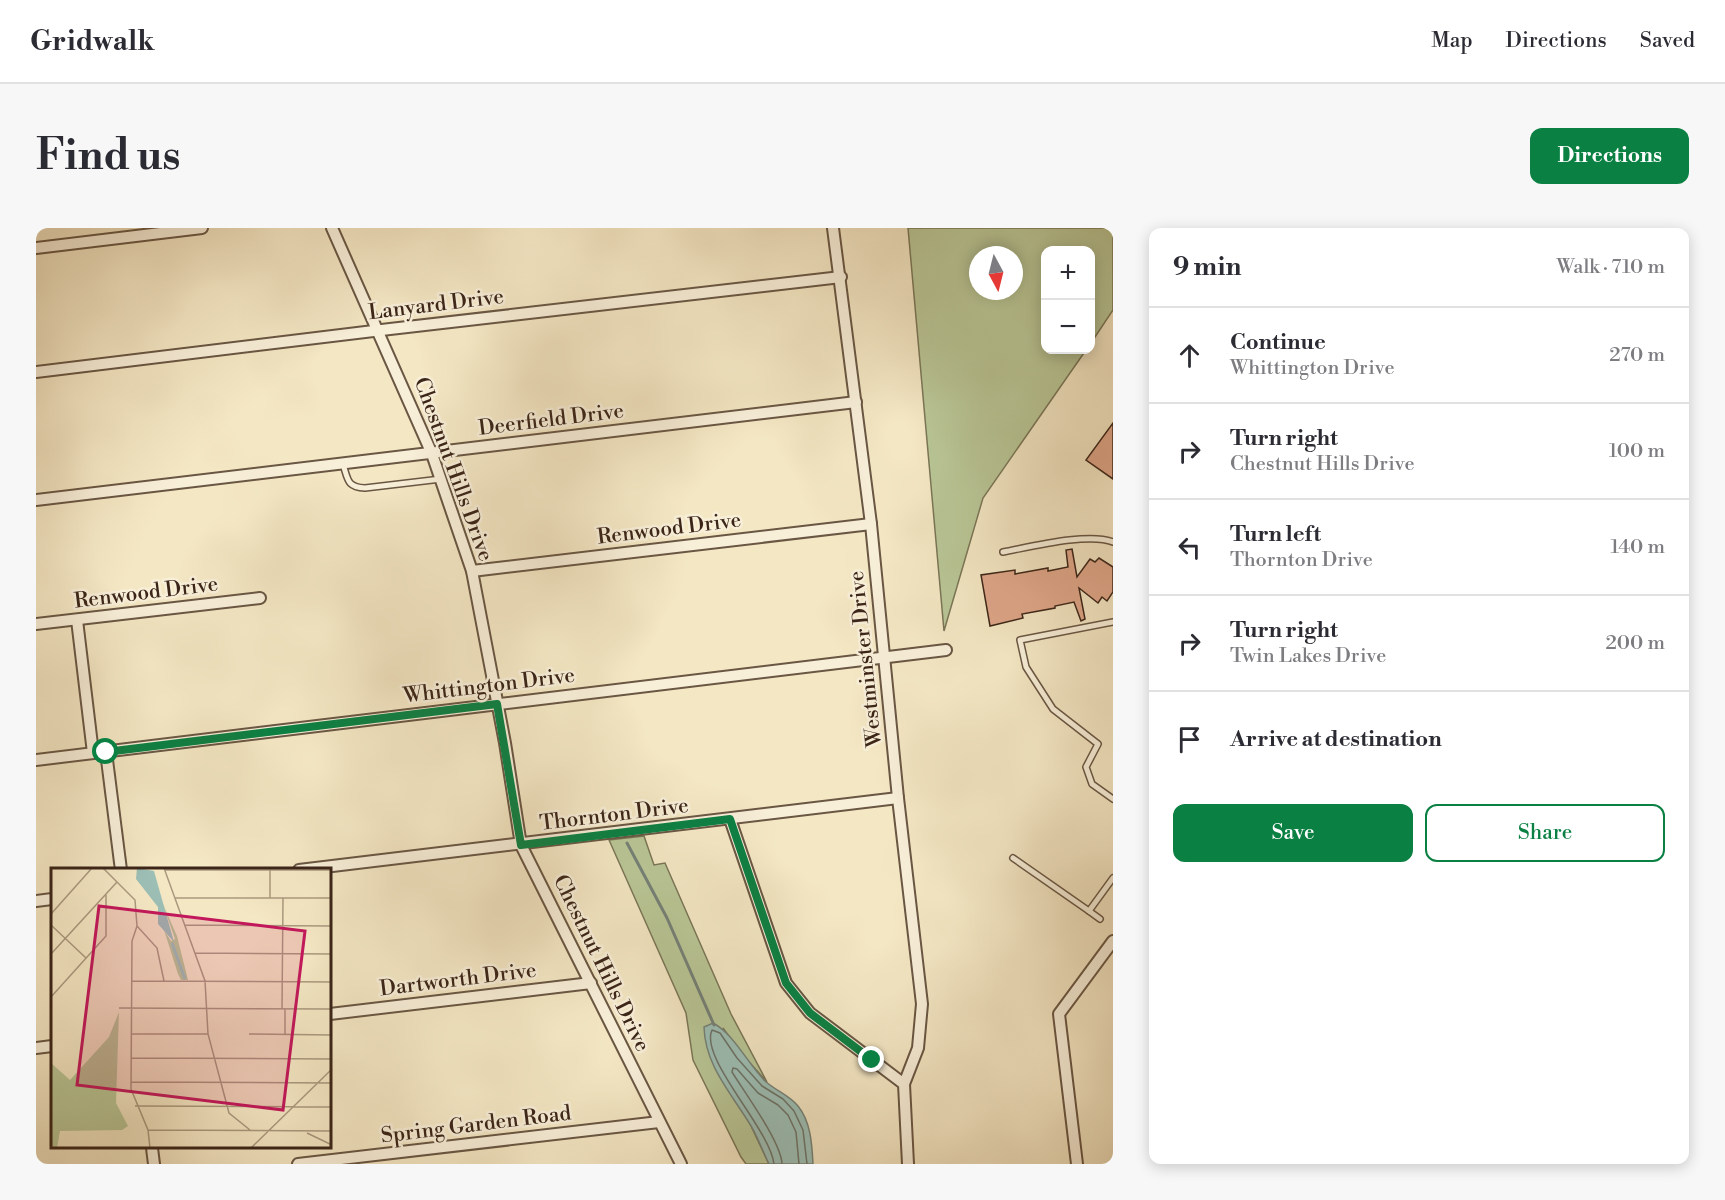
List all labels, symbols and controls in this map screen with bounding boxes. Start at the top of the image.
text: Gridwalk [30,24,154,59]
text: Map [1431,28,1473,54]
text: Directions [1506,28,1607,54]
text: Saved [1640,28,1695,54]
button: Directions [1530,128,1689,184]
text: Find us [36,130,180,183]
north arrow [969,246,1023,300]
map controls [1041,246,1095,354]
button: + [1041,246,1095,300]
text: 9 min [1173,251,1241,283]
text: Walk · 710 m [1556,255,1665,280]
street label: Lanyard Drive [367,284,505,326]
button: − [1041,300,1095,354]
text: Continue [1230,329,1326,356]
icon: ahead [1173,339,1206,372]
text: 270 m [1609,343,1665,368]
text: Whittington Drive [1230,356,1395,381]
street label: Chestnut Hills Drive [408,374,498,565]
street label: Deerfield Drive [477,398,625,442]
text: Turn right [1230,425,1338,452]
icon: right [1173,435,1206,468]
text: 100 m [1609,439,1665,464]
text: Chestnut Hills Drive [1230,452,1415,477]
street label: Renwood Drive [596,507,743,551]
text: Turn left [1230,521,1321,548]
icon: left [1173,531,1206,564]
text: 140 m [1610,535,1665,560]
text: Thornton Drive [1230,548,1373,573]
street label: Westminster Drive [844,569,888,749]
street label: Renwood Drive [73,571,220,615]
text: Turn right [1230,617,1338,644]
icon: right [1173,627,1206,660]
text: 200 m [1605,631,1665,656]
text: Twin Lakes Drive [1230,644,1386,669]
street label: Whittington Drive [401,663,576,710]
icon: arrive [1173,723,1206,756]
text: Arrive at destination [1230,726,1442,753]
route start [92,738,118,764]
street label: Thornton Drive [538,793,690,837]
button: Save [1173,804,1413,862]
button: Share [1425,804,1665,862]
inset map [51,868,332,1149]
street label: Chestnut Hills Drive [547,871,655,1056]
street label: Dartworth Drive [378,957,538,1003]
route end [858,1046,884,1072]
street label: Spring Garden Road [380,1100,573,1150]

